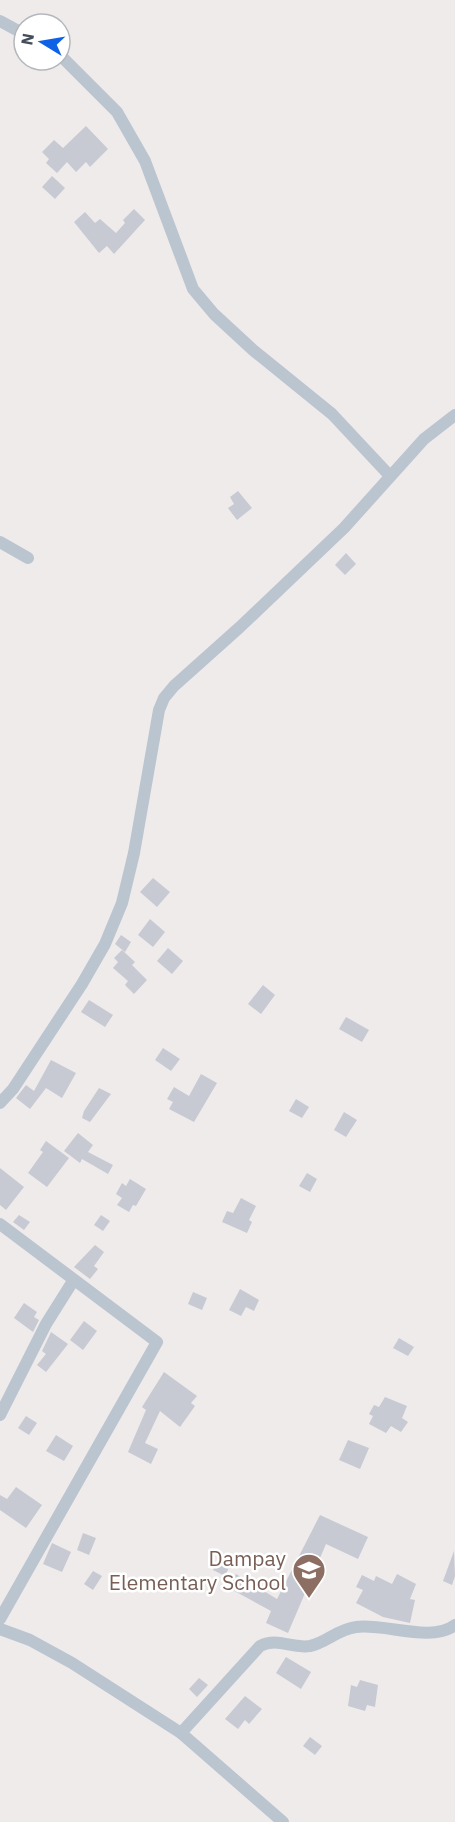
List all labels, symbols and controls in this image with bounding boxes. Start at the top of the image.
north arrow [12,12,72,72]
text: N [16,32,38,47]
place label: Dampay Elementary School [109,1544,287,1596]
school or university icon: Dampay Elementary School [291,1552,327,1599]

